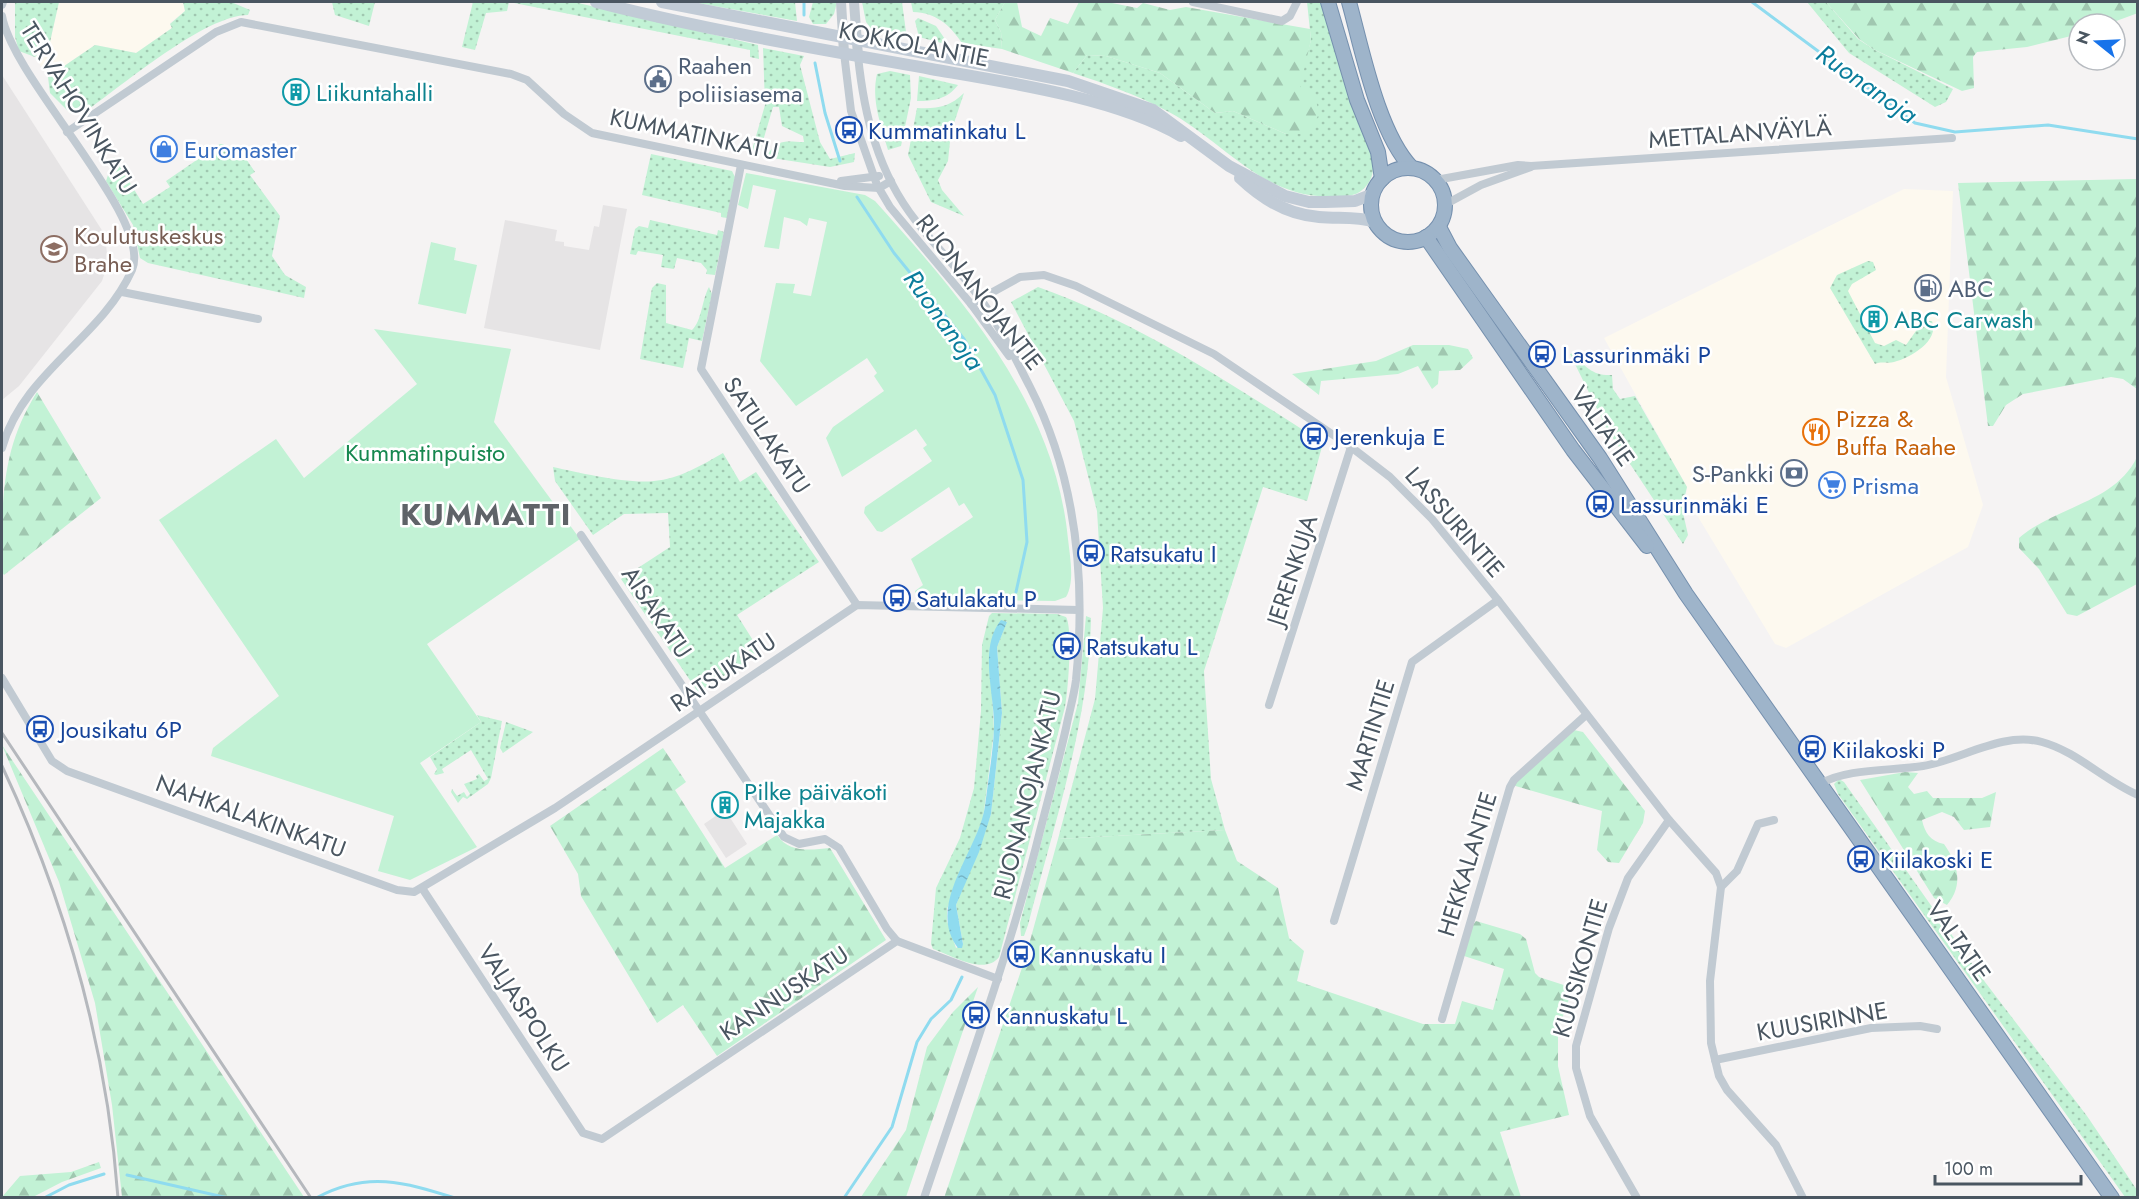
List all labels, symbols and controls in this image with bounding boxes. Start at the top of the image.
street label: KOKKOLANTIE [836,12,992,76]
north arrow [2067,12,2127,72]
street label: TERVAHOVINKATU [12,15,146,201]
text: N [2070,28,2096,47]
water label: Ruonanoja [1808,35,1926,133]
place label: Raahen poliisiasema [678,48,803,111]
public building icon: Raahen poliisiasema [643,64,673,94]
place label: Liikuntahalli [316,75,434,110]
building icon: Liikuntahalli [281,77,311,107]
street label: KUMMATINKATU [607,99,781,169]
street label: METTALANVÄYLÄ [1647,109,1833,157]
place label: Kummatinkatu L [868,113,1026,148]
bus stop icon: Kummatinkatu L [834,115,864,145]
place label: Euromaster [184,132,298,167]
shop icon: Euromaster [149,134,179,164]
street label: RUONANOJANTIE [908,206,1052,378]
place label: Koulutuskeskus Brahe [74,218,224,281]
school or university icon: Koulutuskeskus Brahe [39,234,69,264]
water label: Ruonanoja [894,262,994,379]
place label: ABC [1948,271,1994,306]
fuel station icon: ABC [1913,273,1943,303]
place label: ABC Carwash [1894,302,2034,337]
building icon: ABC Carwash [1859,304,1889,334]
place label: Lassurinmäki P [1562,337,1711,372]
bus stop icon: Lassurinmäki P [1527,339,1557,369]
street label: SATULAKATU [715,369,819,501]
street label: VALTATIE [1562,378,1644,474]
place label: Pizza & Buffa Raahe [1836,401,1956,464]
restaurant icon: Pizza & Buffa Raahe [1801,417,1831,447]
place label: Jerenkuja E [1331,419,1446,454]
bus stop icon: Jerenkuja E [1299,421,1329,451]
park label: Kummatinpuisto [345,435,505,470]
place label: S-Pankki [1692,456,1774,491]
bank icon: S-Pankki [1779,458,1809,488]
street label: LASSURINTIE [1397,459,1513,585]
place label: Prisma [1852,468,1919,503]
supermarket icon: Prisma [1817,470,1847,500]
place label: Lassurinmäki E [1620,487,1769,522]
bus stop icon: Lassurinmäki E [1585,489,1615,519]
district label: KUMMATTI [400,493,572,536]
street label: JERENKUJA [1257,510,1326,633]
place label: Ratsukatu I [1110,536,1217,571]
bus stop icon: Ratsukatu I [1076,538,1106,568]
street label: AISAKATU [613,559,701,665]
place label: Satulakatu P [916,581,1037,616]
bus stop icon: Satulakatu P [882,583,912,613]
street label: RATSUKATU [663,624,783,720]
place label: Ratsukatu L [1086,629,1198,664]
bus stop icon: Ratsukatu L [1052,631,1082,661]
street label: MARTINTIE [1337,675,1403,795]
street label: RUONANOJANKATU [984,687,1070,903]
place label: Jousikatu 6P [57,712,182,747]
bus stop icon: Jousikatu 6P [25,714,55,744]
place label: Kiilakoski P [1832,732,1945,767]
bus stop icon: Kiilakoski P [1797,734,1827,764]
street label: NAHKALAKINKATU [151,765,351,867]
place label: Pilke päiväkoti Majakka [744,774,888,837]
street label: HEKKALANTIE [1428,787,1506,941]
building icon: Pilke päiväkoti Majakka [710,790,740,820]
place label: Kiilakoski E [1880,842,1993,877]
bus stop icon: Kiilakoski E [1846,844,1876,874]
street label: VALTATIE [1918,893,2000,989]
street label: KUUSIKONTIE [1543,895,1617,1041]
street label: VALJASPOLKU [469,937,579,1079]
street label: KANNUSKATU [713,937,855,1049]
place label: Kannuskatu I [1040,937,1166,972]
bus stop icon: Kannuskatu I [1006,939,1036,969]
street label: KUUSIRINNE [1754,992,1890,1050]
place label: Kannuskatu L [996,998,1127,1033]
bus stop icon: Kannuskatu L [961,1000,991,1030]
scale bar [1935,1148,2080,1186]
text: 100 m [1944,1156,1993,1182]

